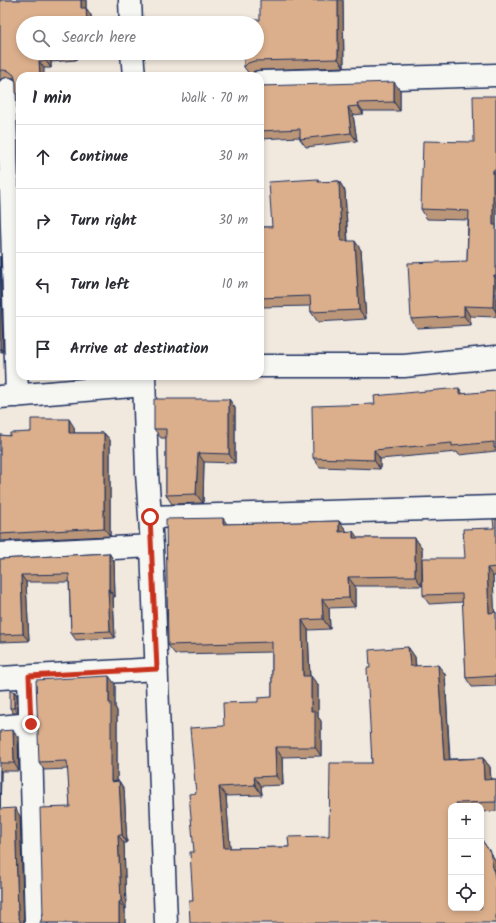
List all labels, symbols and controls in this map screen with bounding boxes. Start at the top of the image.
search box [16,16,264,60]
text: Search here [62,26,136,50]
icon: search [30,27,52,49]
text: 1 min [32,85,71,112]
text: Walk · 70 m [181,88,248,109]
text: Continue [70,145,128,169]
icon: ahead [32,146,54,168]
text: 30 m [219,146,248,167]
text: Turn right [70,209,137,233]
icon: right [32,210,54,232]
text: 30 m [219,210,248,231]
text: Turn left [70,273,130,297]
icon: left [32,274,54,296]
text: 10 m [222,274,248,295]
text: Arrive at destination [70,337,209,361]
icon: arrive [32,338,54,360]
route start [141,508,159,526]
route end [22,715,40,733]
map controls [448,803,484,911]
button: + [448,803,484,839]
button: − [448,839,484,875]
button: locate [448,875,484,911]

